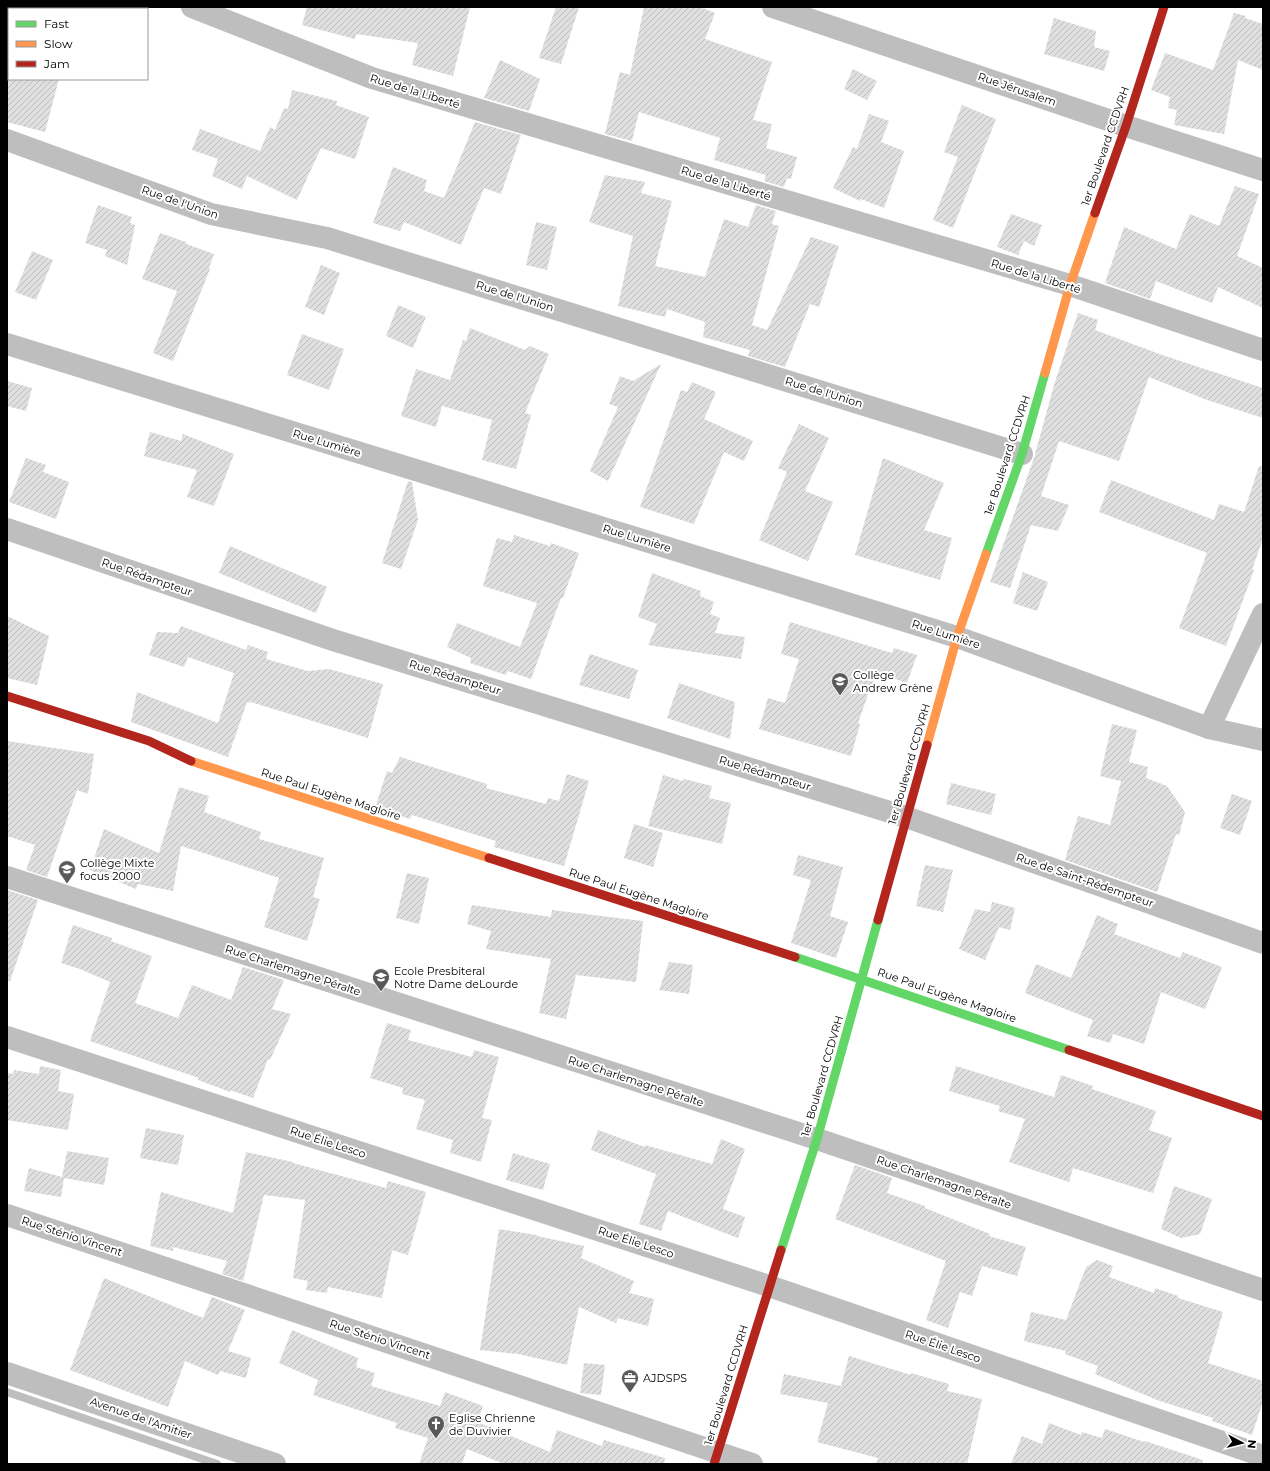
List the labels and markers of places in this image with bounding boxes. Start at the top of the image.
place label: Collège Andrew Grène [853,668,933,695]
school or university icon: Collège Andrew Grène [830,671,850,696]
place label: Collège Mixte focus 2000 [80,856,155,883]
school or university icon: Collège Mixte focus 2000 [57,859,77,884]
place label: Ecole Presbiteral Notre Dame deLourde [394,964,518,991]
school or university icon: Ecole Presbiteral Notre Dame deLourde [371,967,391,992]
office icon: AJDSPS [620,1368,640,1393]
place label: AJDSPS [643,1371,687,1385]
place label: Eglise Chrienne de Duvivier [449,1411,536,1438]
church icon: Eglise Chrienne de Duvivier [426,1414,446,1439]

